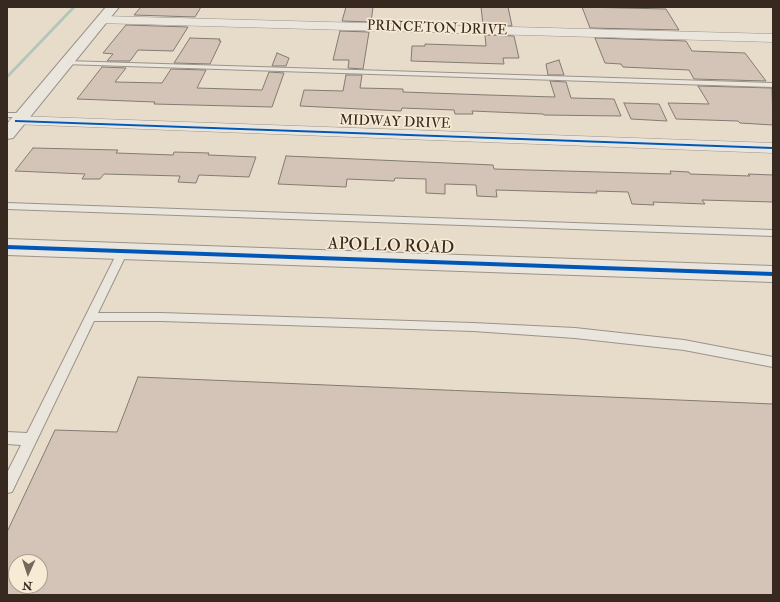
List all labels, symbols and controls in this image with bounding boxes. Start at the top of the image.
street label: PRINCETON DRIVE [367,18,507,40]
street label: MIDWAY DRIVE [339,113,451,133]
street label: APOLLO ROAD [327,235,455,259]
north arrow [8,554,48,594]
text: N [22,579,33,592]

